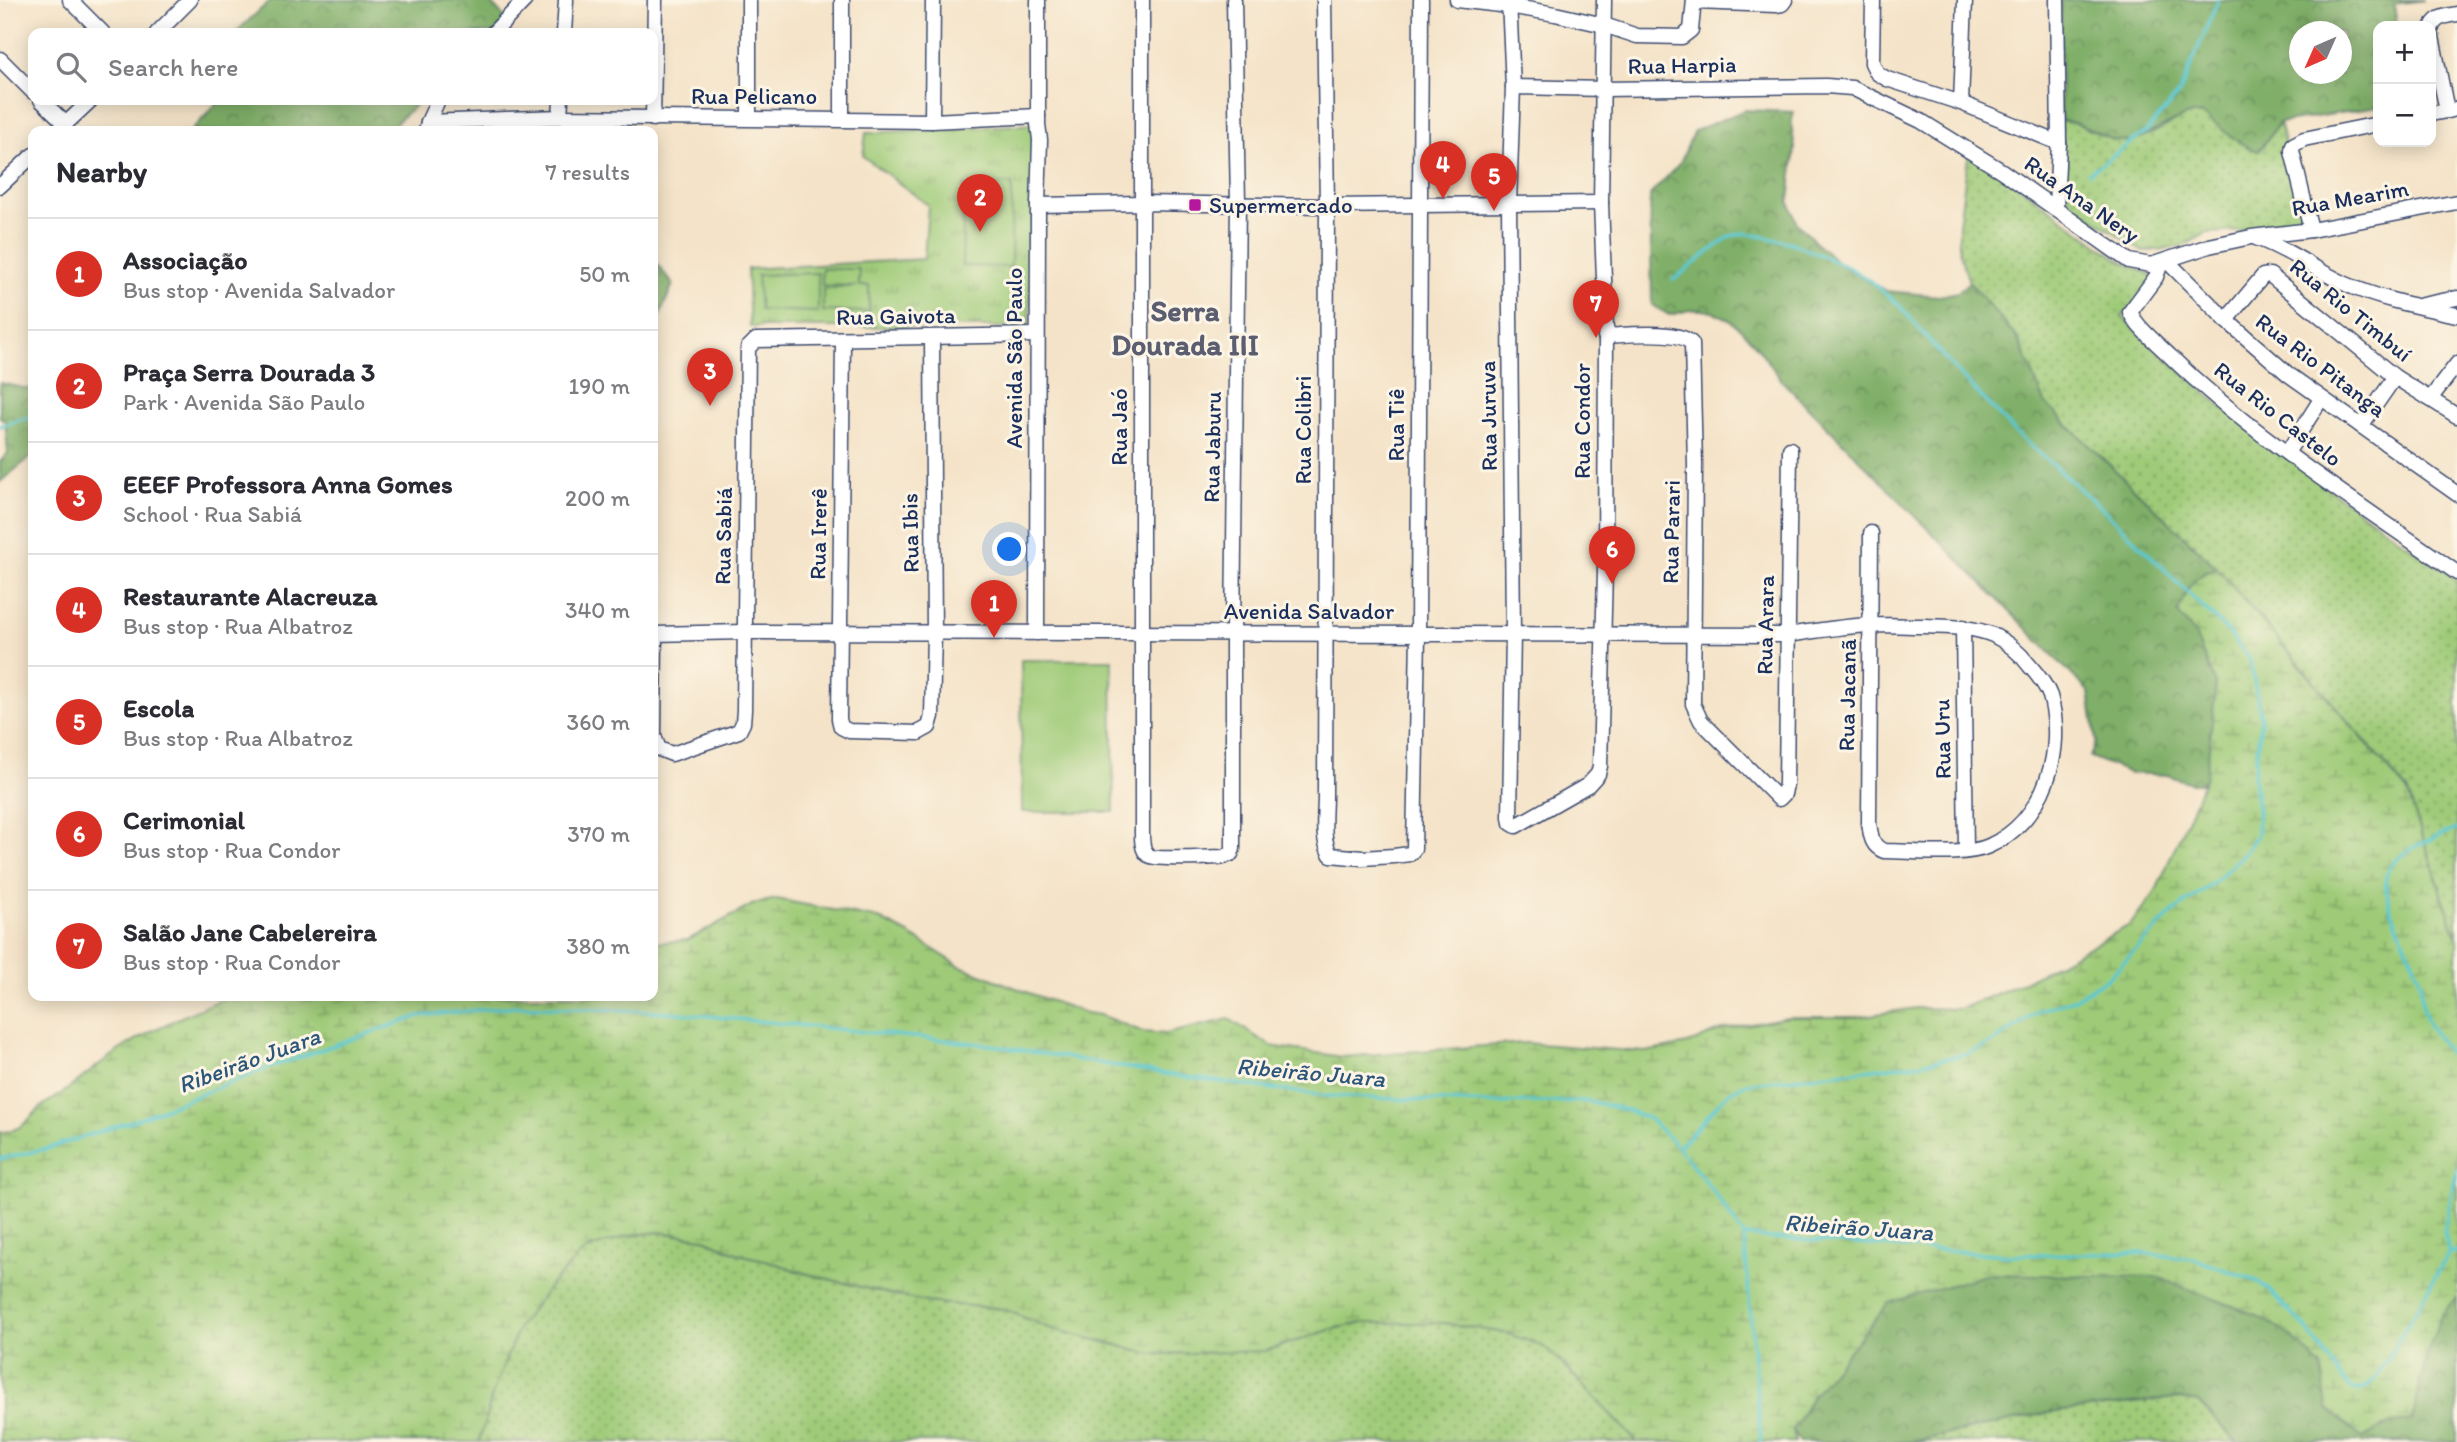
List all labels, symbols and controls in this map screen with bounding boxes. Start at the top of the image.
north arrow [2289,21,2352,84]
map controls [2373,21,2436,147]
button: + [2373,21,2436,84]
search box [28,28,658,105]
icon: search [52,48,90,86]
street label: Rua Harpia [1627,50,1737,80]
text: Search here [108,51,238,83]
street label: Rua Pelicano [691,82,817,110]
button: − [2373,84,2436,147]
pin: 4 [1420,141,1466,199]
street label: Rua Ana Nery [2019,149,2145,249]
text: Nearby [56,153,147,190]
pin: 5 [1471,153,1517,211]
text: 7 results [545,158,630,186]
pin: 2 [957,174,1003,232]
street label: Rua Mearim [2289,174,2411,222]
place label: Supermercado [1209,191,1353,219]
marker: Supermercado [1187,197,1203,213]
text: Associação [123,244,248,276]
street label: Rua Rio Timbuí [2284,252,2418,368]
text: 1 [74,260,84,288]
text: 50 m [579,260,630,288]
street label: Avenida São Paulo [1000,267,1028,449]
text: Bus stop · Avenida Salvador [123,276,395,304]
pin: 7 [1573,280,1619,338]
district label: Serra Dourada III [1111,292,1259,363]
street label: Rua Gaivota [836,301,956,331]
street label: Rua Rio Pitanga [2250,307,2392,423]
pin: 3 [687,348,733,406]
street label: Rua Rio Castelo [2209,355,2347,473]
text: Praça Serra Dourada 3 [123,356,375,388]
street label: Rua Juruva [1473,361,1503,471]
street label: Rua Condor [1568,363,1596,479]
text: 2 [73,372,85,400]
text: 190 m [569,372,630,400]
street label: Rua Colibri [1289,376,1317,484]
text: Park · Avenida São Paulo [123,388,365,416]
street label: Rua Jaó [1105,388,1133,466]
street label: Rua Tiê [1382,389,1410,461]
street label: Rua Jaburu [1197,391,1227,503]
text: EEEF Professora Anna Gomes [123,468,453,500]
street label: Rua Parari [1656,480,1686,584]
text: 3 [73,484,85,512]
text: 200 m [565,484,630,512]
street label: Rua Sabiá [708,487,738,585]
street label: Rua Irerê [803,488,833,580]
street label: Rua Ibis [895,493,925,573]
text: School · Rua Sabiá [123,500,302,528]
pin: 6 [1589,526,1635,584]
your location [992,532,1026,566]
street label: Rua Arara [1750,575,1780,675]
text: Restaurante Alacreuza [123,580,378,612]
pin: 1 [971,580,1017,638]
text: 4 [72,596,86,624]
text: 340 m [565,596,630,624]
street label: Avenida Salvador [1224,597,1394,625]
text: Bus stop · Rua Albatroz [123,612,353,640]
street label: Rua Jacanã [1832,638,1862,752]
text: Escola [123,692,194,724]
street label: Rua Uru [1927,698,1957,779]
text: 5 [73,708,85,736]
text: 360 m [567,708,630,736]
text: Bus stop · Rua Albatroz [123,724,353,752]
text: Cerimonial [123,804,245,836]
text: 6 [73,820,85,848]
text: 370 m [567,820,630,848]
text: Bus stop · Rua Condor [123,836,340,864]
text: Salão Jane Cabelereira [123,916,377,948]
text: 7 [73,932,85,960]
text: 380 m [566,932,630,960]
text: Bus stop · Rua Condor [123,948,340,976]
water label: Ribeirão Juara [174,1021,325,1099]
water label: Ribeirão Juara [1235,1051,1387,1093]
water label: Ribeirão Juara [1784,1207,1935,1247]

